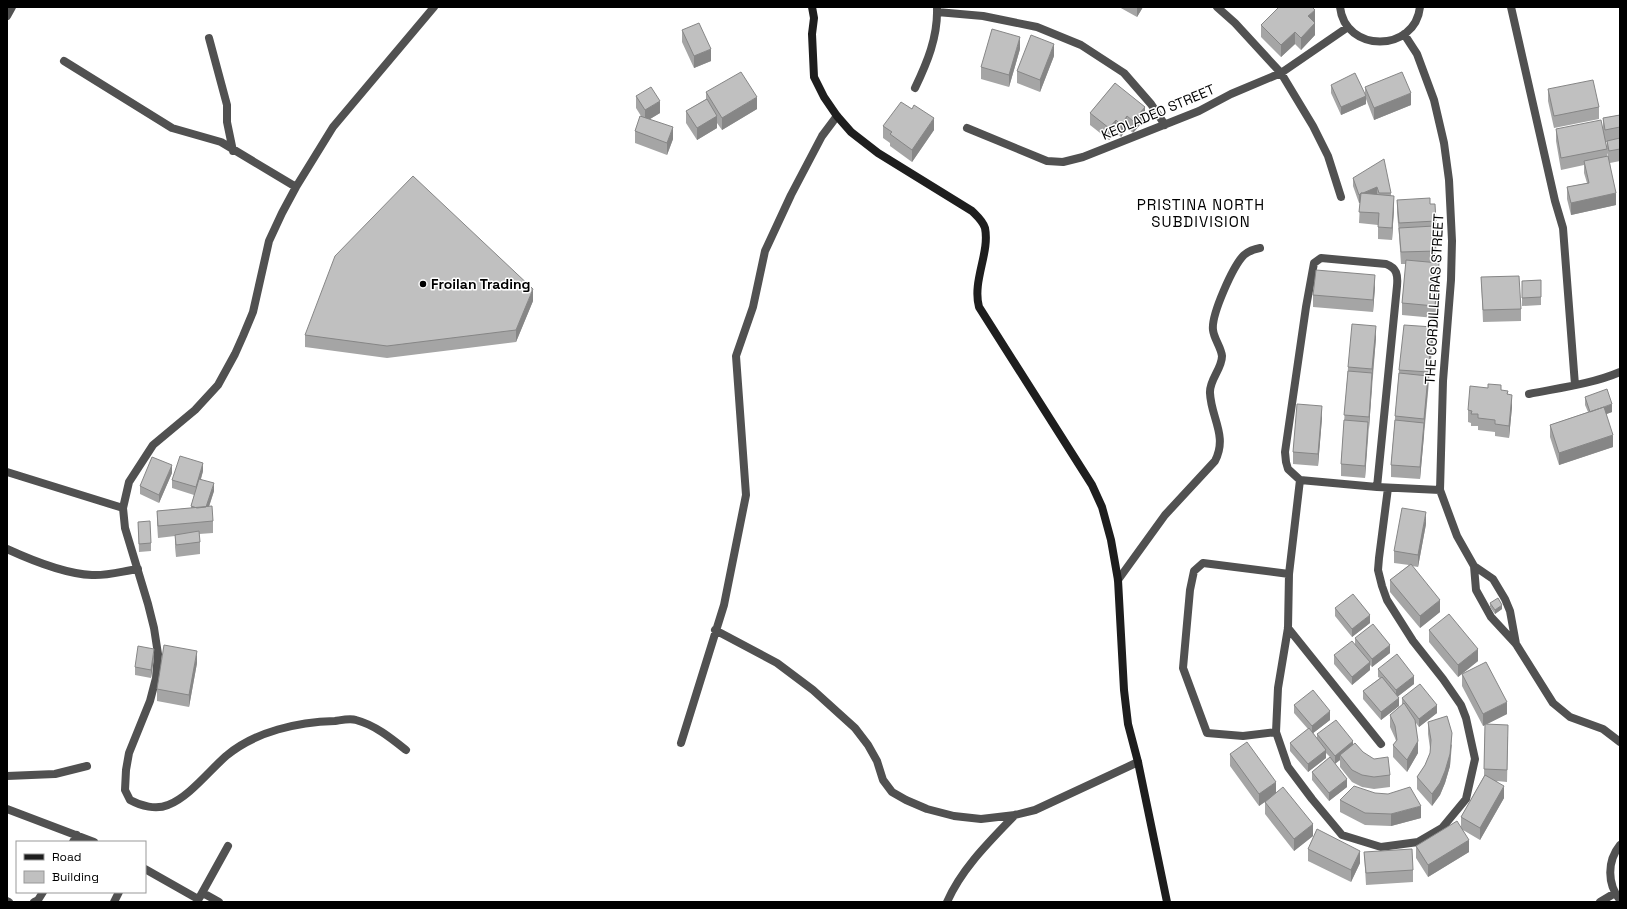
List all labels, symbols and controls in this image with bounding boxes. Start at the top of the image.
street label: KEOLADEO STREET [1099,80,1217,144]
district label: PRISTINA NORTH SUBDIVISION [1137,195,1265,231]
street label: THE CORDILLERAS STREET [1421,213,1447,385]
place label: Froilan Trading [431,275,530,293]
marker: Froilan Trading [418,279,428,289]
legend [16,841,146,893]
text: Road [52,849,81,865]
text: Building [52,869,99,885]

